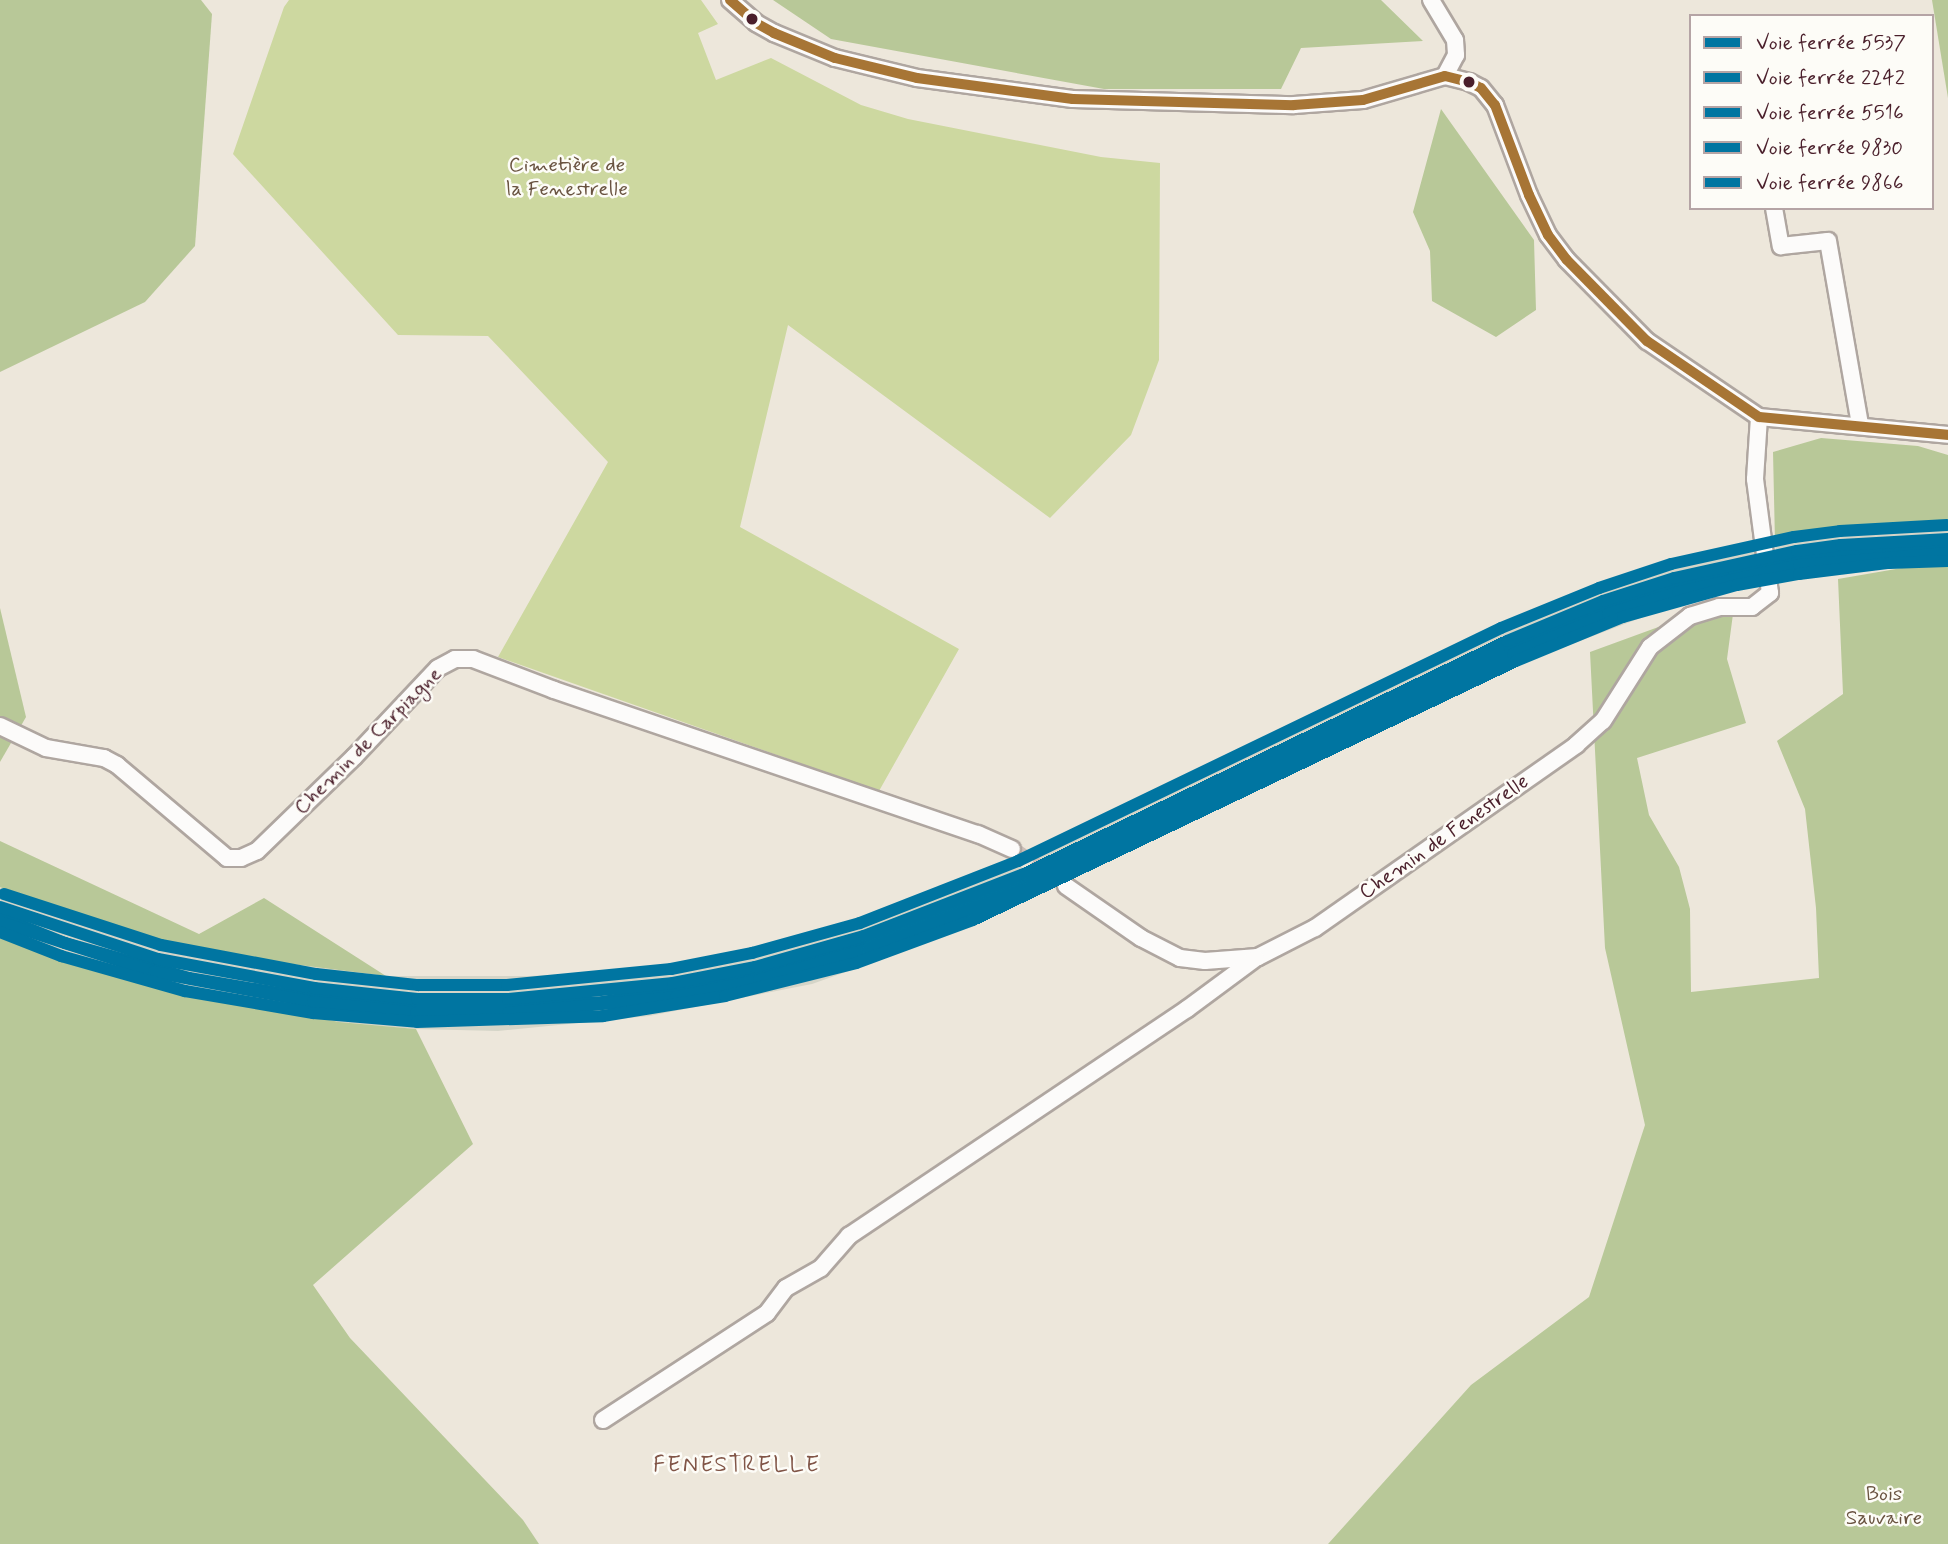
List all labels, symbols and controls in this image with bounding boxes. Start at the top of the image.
unlabelled marker [745,12,759,26]
legend [1689,14,1934,210]
text: Voie ferrée 5537 [1756,29,1906,57]
text: Voie ferrée 2242 [1756,64,1905,92]
unlabelled marker [1462,75,1476,89]
text: Voie ferrée 5516 [1756,99,1904,127]
text: Voie ferrée 9830 [1756,134,1903,162]
park label: Cimetière de la Fenestrelle [509,152,625,202]
text: Voie ferrée 9866 [1756,169,1903,197]
street label: Chemin de Carpiagne [289,662,447,820]
street label: Chemin de Fenestrelle [1355,769,1533,905]
district label: FENESTRELLE [652,1451,822,1479]
park label: Bois Sauvaire [1846,1481,1922,1531]

